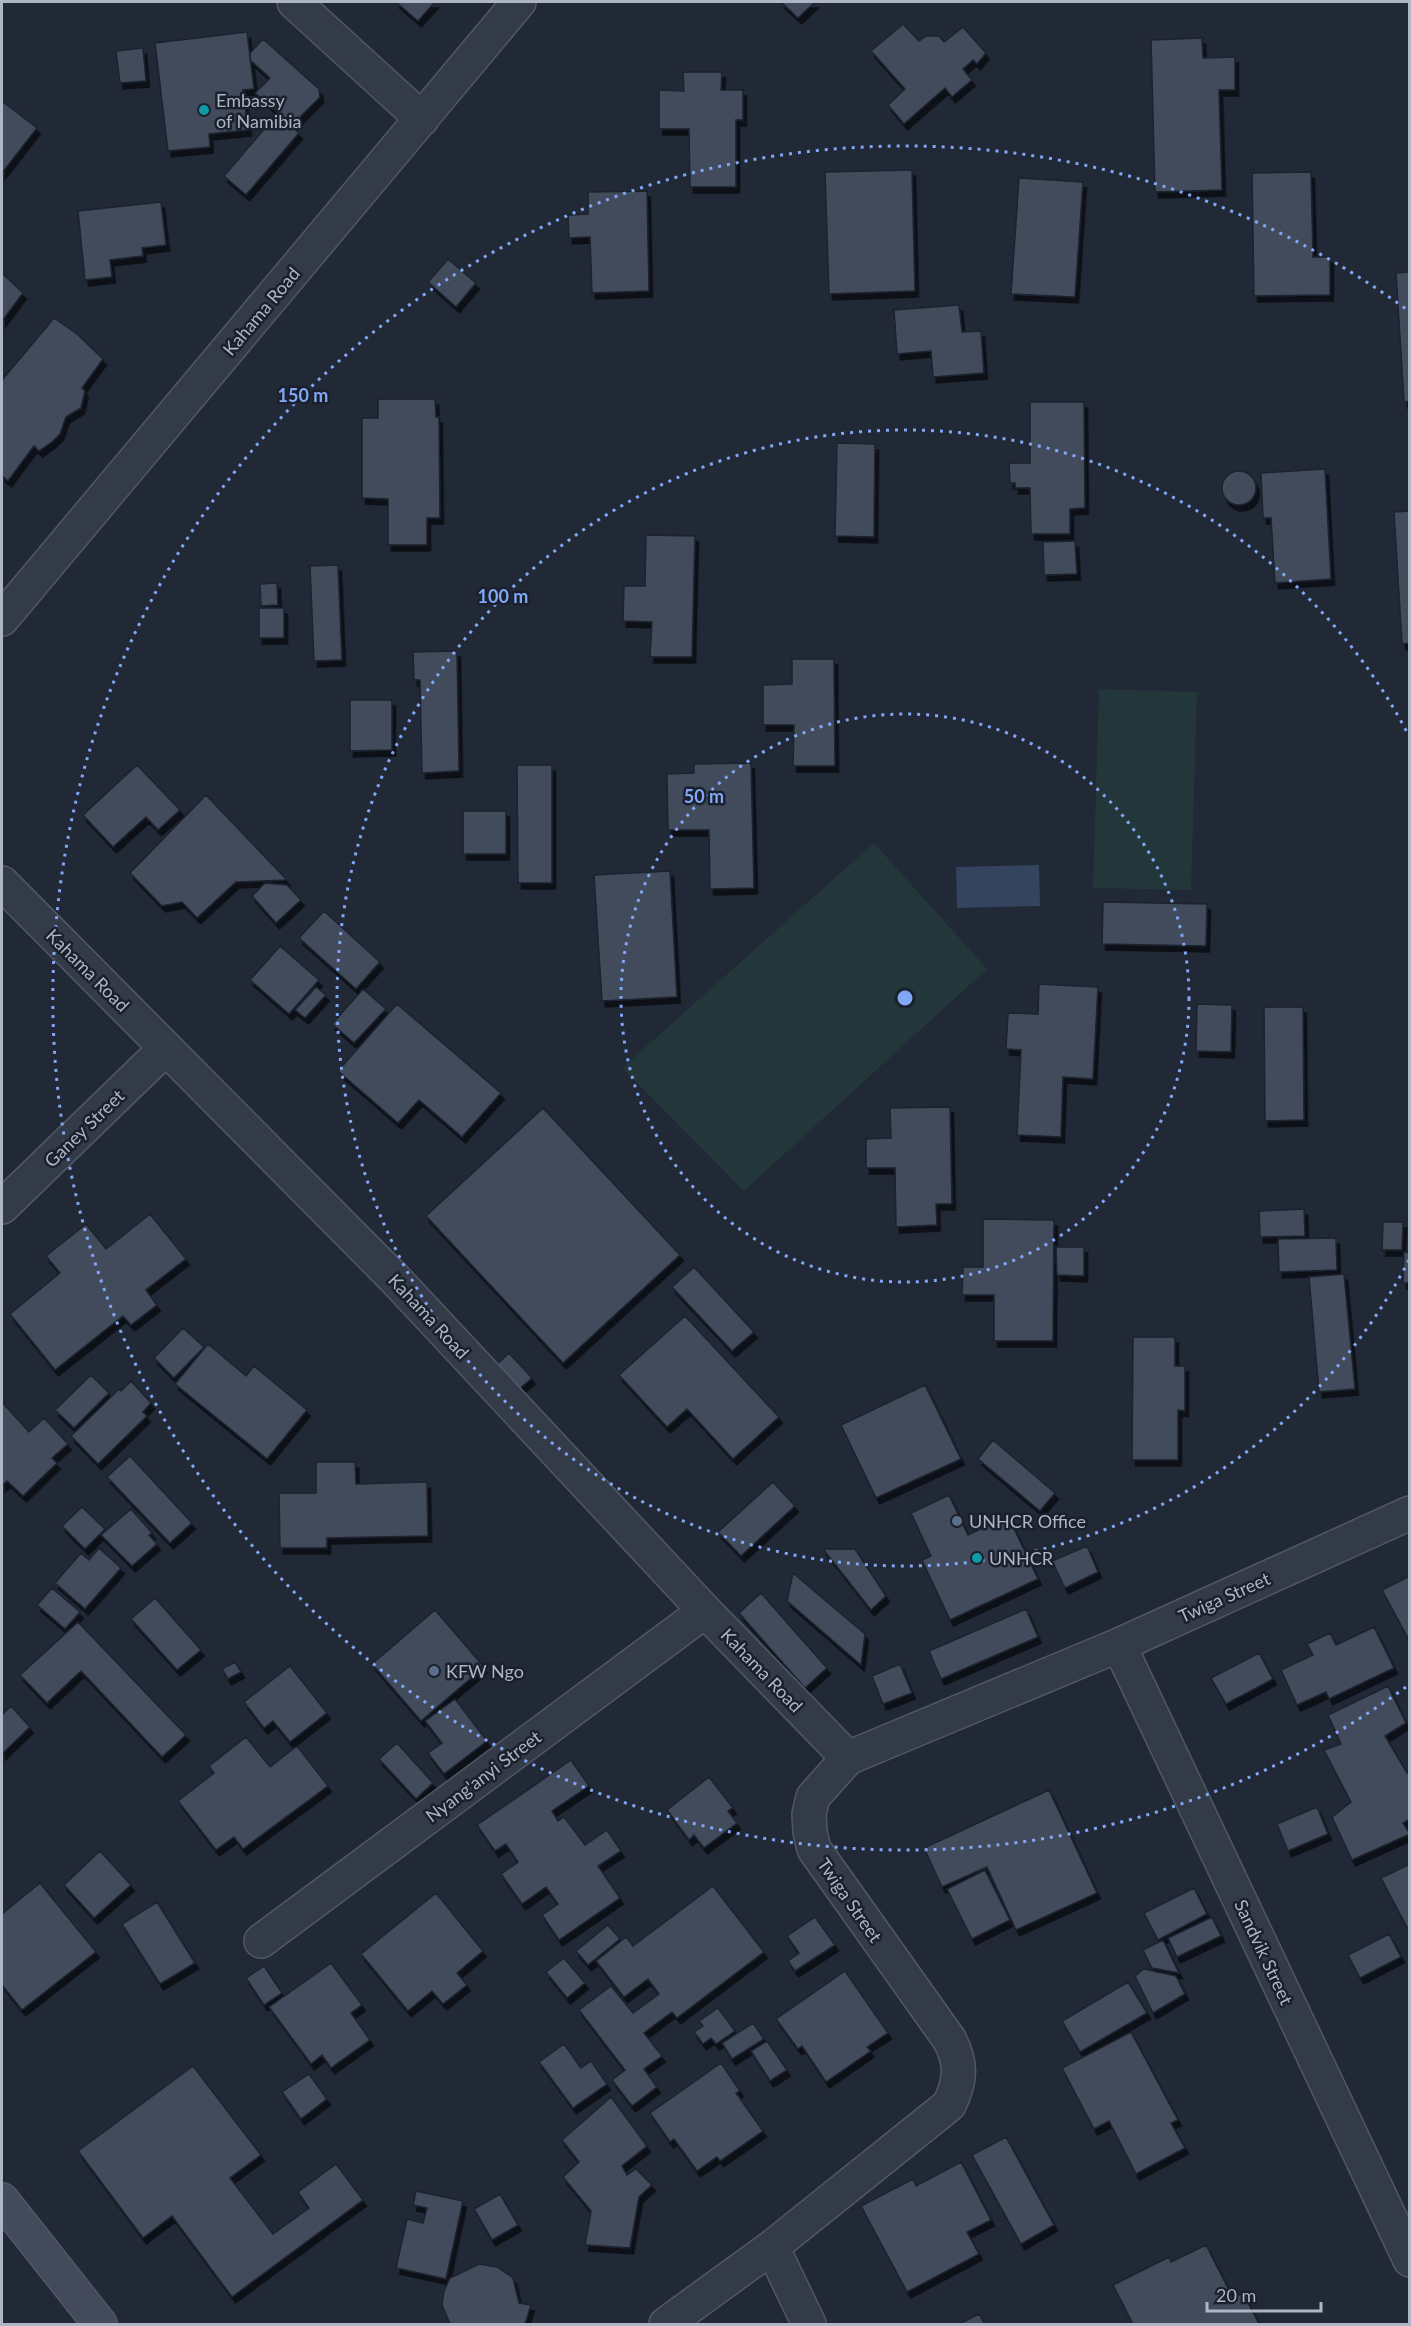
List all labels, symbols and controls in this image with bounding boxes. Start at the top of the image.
place label: Embassy of Namibia [216,89,301,132]
marker: Embassy of Namibia [197,103,211,117]
street label: Kahama Road [218,263,304,359]
text: 150 m [278,384,328,406]
text: 100 m [478,585,528,607]
text: 50 m [684,785,724,807]
street label: Kahama Road [42,924,134,1016]
centre of rings [895,988,915,1008]
street label: Ganey Street [40,1084,129,1171]
street label: Kahama Road [384,1269,474,1363]
place label: UNHCR Office [969,1510,1086,1532]
marker: UNHCR Office [950,1514,964,1528]
place label: UNHCR [989,1547,1054,1569]
marker: UNHCR [970,1551,984,1565]
street label: Twiga Street [1175,1567,1274,1627]
street label: Kahama Road [717,1623,807,1717]
place label: KFW Ngo [446,1660,524,1682]
marker: KFW Ngo [427,1664,441,1678]
street label: Nyang'anyi Street [421,1725,545,1827]
street label: Twiga Street [813,1854,887,1947]
street label: Sandvik Street [1230,1896,1298,2009]
scale bar [1207,2275,1321,2313]
text: 20 m [1216,2284,1256,2306]

